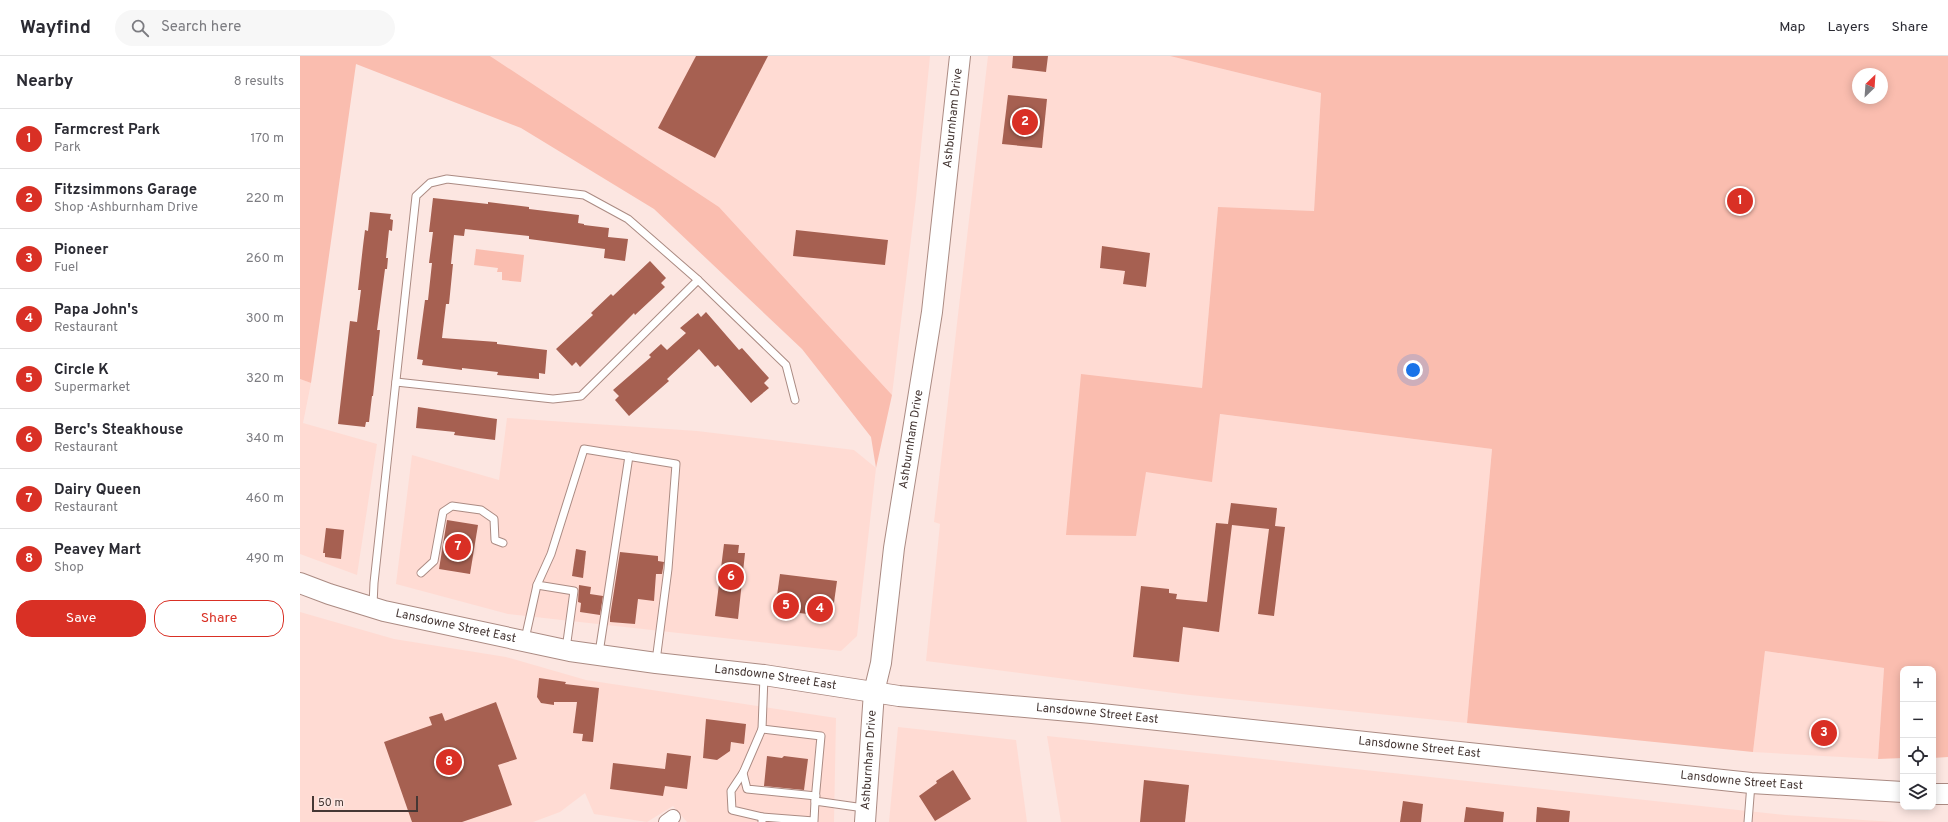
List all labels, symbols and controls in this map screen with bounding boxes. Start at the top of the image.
search box [115,10,395,46]
text: Wayfind [20,16,91,40]
icon: search [129,17,151,39]
text: Search here [161,18,241,37]
text: Map [1779,19,1805,36]
text: Layers [1827,19,1869,36]
text: Share [1891,19,1928,36]
street label: Ashburnham Drive [940,67,967,169]
north arrow [1852,68,1888,104]
text: Nearby [16,71,73,93]
text: 8 results [234,74,284,90]
pin: 2 [1012,107,1038,137]
text: Farmcrest Park [54,121,160,140]
text: 1 [26,131,32,147]
text: 170 m [250,131,284,147]
text: Park [54,140,81,156]
text: Fitzsimmons Garage [54,181,197,200]
pin: 1 [1727,186,1753,216]
text: 2 [25,191,33,207]
text: 220 m [246,191,284,207]
text: Shop · Ashburnham Drive [54,200,198,216]
text: Pioneer [54,241,108,260]
text: 3 [25,251,33,267]
text: 260 m [246,251,284,267]
text: Fuel [54,260,79,276]
text: Papa John's [54,301,138,320]
text: 4 [25,311,33,327]
text: 300 m [246,311,284,327]
text: Restaurant [54,320,118,336]
your location [1403,360,1423,380]
text: Circle K [54,361,109,380]
text: 5 [25,371,33,387]
text: 320 m [246,371,284,387]
text: Supermarket [54,380,130,396]
street label: Ashburnham Drive [896,389,927,490]
text: Berc's Steakhouse [54,421,183,440]
text: 6 [25,431,33,447]
text: 340 m [246,431,284,447]
text: Restaurant [54,440,118,456]
text: Dairy Queen [54,481,141,500]
text: 7 [26,491,32,507]
text: 460 m [246,491,284,507]
text: Restaurant [54,500,118,516]
pin: 7 [445,532,471,562]
text: Peavey Mart [54,541,141,560]
text: 8 [25,551,33,567]
text: 490 m [246,551,284,567]
text: Shop [54,560,84,576]
pin: 6 [718,562,744,592]
pin: 5 [773,591,799,621]
pin: 4 [807,594,833,624]
button: Save [16,600,146,637]
button: Share [154,600,284,637]
street label: Lansdowne Street East [394,606,518,647]
street label: Lansdowne Street East [714,662,838,694]
map controls [1900,666,1936,810]
button: + [1900,666,1936,702]
street label: Lansdowne Street East [1035,700,1159,728]
button: − [1900,702,1936,738]
street label: Ashburnham Drive [858,710,881,811]
pin: 3 [1811,718,1837,748]
street label: Lansdowne Street East [1357,733,1481,762]
button: locate [1900,738,1936,774]
pin: 8 [436,747,462,777]
street label: Lansdowne Street East [1680,768,1804,794]
button: layers [1900,774,1936,810]
scale bar [312,794,418,813]
text: 50 m [318,796,344,810]

